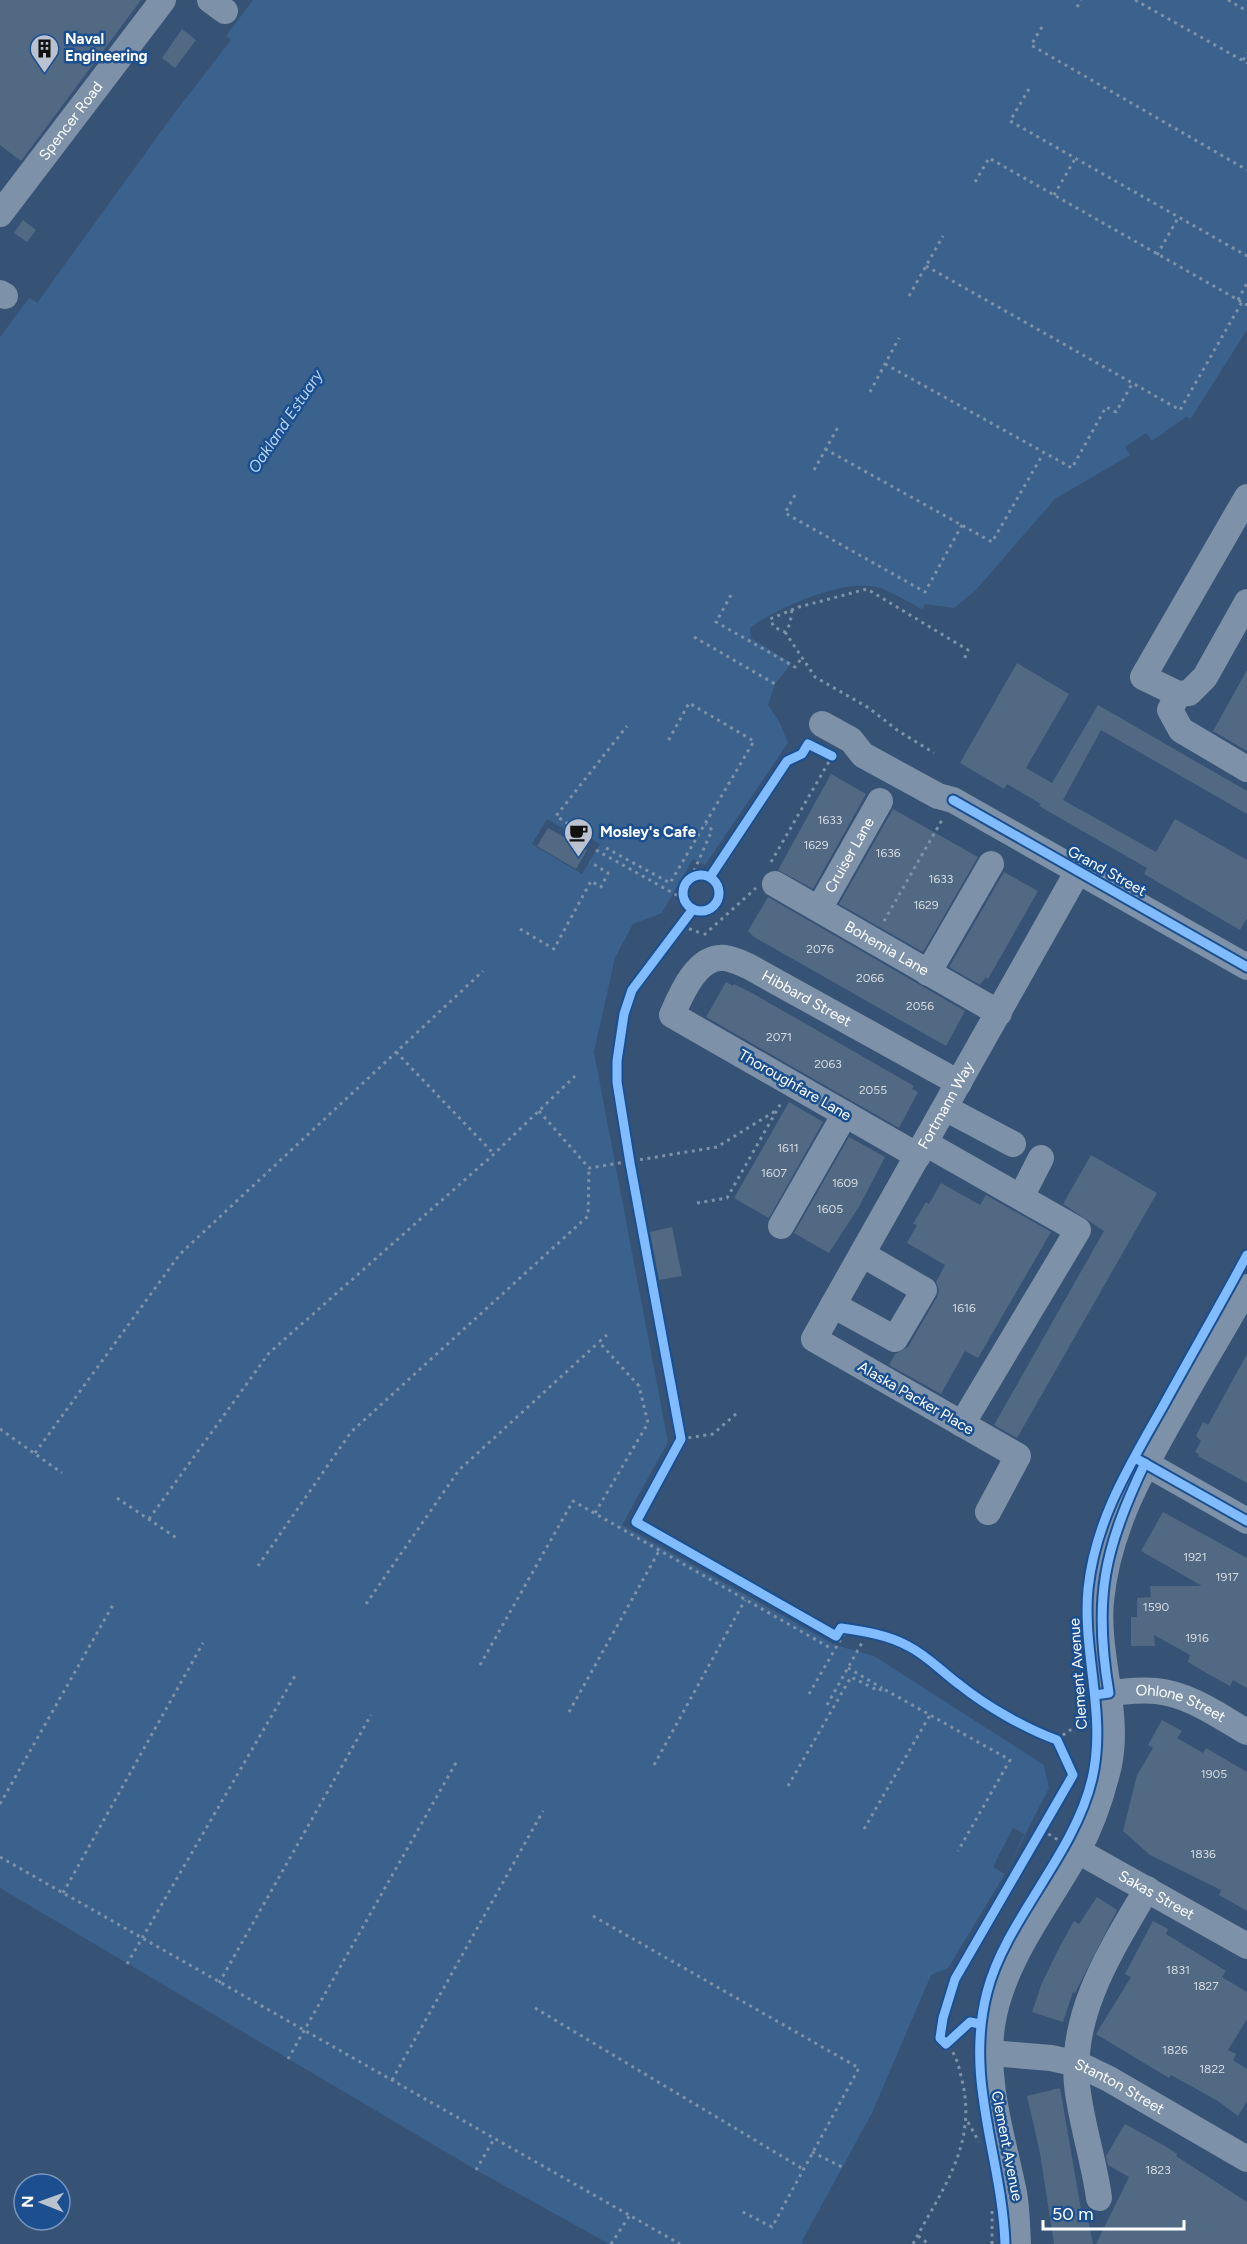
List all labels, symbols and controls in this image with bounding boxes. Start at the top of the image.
place label: Naval Engineering [65,30,148,65]
building icon: Naval Engineering [28,32,60,74]
street label: Spencer Road [35,78,107,164]
water label: Oakland Estuary [244,366,327,476]
house number: 1633 [818,813,842,827]
street label: Cruiser Lane [821,814,878,896]
cafe icon: Mosley's Cafe [563,816,595,858]
place label: Mosley's Cafe [600,823,697,841]
house number: 1629 [803,838,829,852]
street label: Grand Street [1065,842,1150,900]
house number: 1636 [875,846,901,860]
house number: 1633 [929,872,953,886]
house number: 1629 [913,898,939,912]
street label: Bohemia Lane [842,917,932,980]
house number: 2076 [806,942,834,956]
street label: Hibbard Street [759,966,855,1031]
house number: 2066 [856,971,884,985]
house number: 2056 [906,999,934,1013]
house number: 2071 [766,1030,792,1044]
street label: Thoroughfare Lane [736,1046,854,1124]
house number: 2063 [814,1057,842,1071]
street label: Fortmann Way [914,1058,978,1152]
house number: 2055 [859,1083,887,1097]
house number: 1611 [777,1141,799,1155]
house number: 1607 [761,1166,787,1180]
house number: 1609 [832,1176,858,1190]
house number: 1605 [817,1202,843,1216]
house number: 1616 [952,1301,976,1315]
street label: Alaska Packer Place [855,1357,977,1439]
house number: 1921 [1183,1550,1207,1564]
house number: 1917 [1215,1570,1239,1584]
house number: 1590 [1143,1600,1169,1614]
street label: Clement Avenue [1065,1618,1091,1730]
house number: 1916 [1185,1631,1209,1645]
street label: Ohlone Street [1135,1681,1229,1726]
house number: 1905 [1201,1767,1227,1781]
house number: 1836 [1190,1847,1216,1861]
street label: Sakas Street [1115,1867,1198,1924]
house number: 1831 [1166,1963,1190,1977]
house number: 1827 [1193,1979,1219,1993]
house number: 1826 [1162,2043,1188,2057]
street label: Stanton Street [1072,2055,1168,2118]
house number: 1822 [1199,2062,1225,2076]
street label: Clement Avenue [988,2089,1026,2203]
house number: 1823 [1145,2163,1171,2177]
north arrow [12,2172,72,2232]
scale bar [1043,2193,1184,2231]
text: N [18,2195,37,2208]
text: 50 m [1052,2203,1094,2225]

